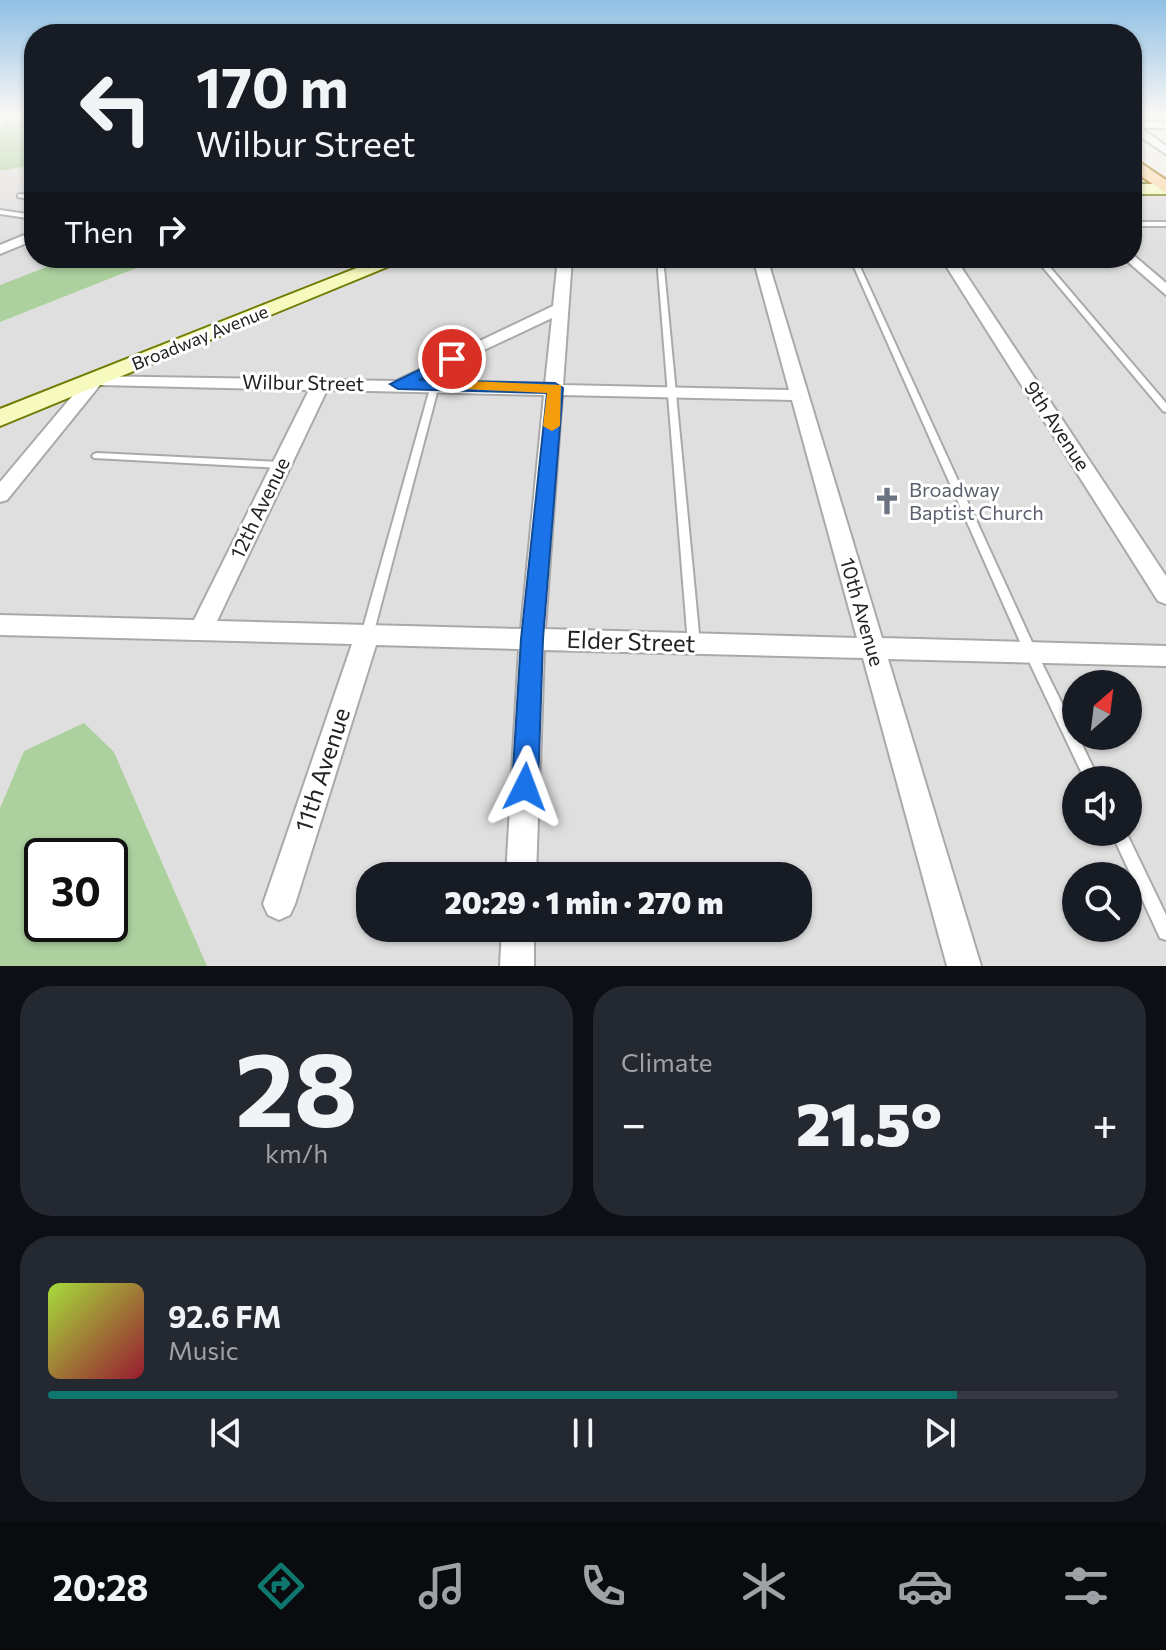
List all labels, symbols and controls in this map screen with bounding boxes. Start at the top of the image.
text: 170 m [196,51,349,120]
icon: left [64,56,168,160]
text: Wilbur Street [196,120,416,164]
icon: right [149,208,193,252]
text: Then [64,212,133,249]
street label: Broadway Avenue [128,300,271,374]
pin [418,325,486,393]
icon: arrive [430,337,474,381]
street label: Wilbur Street [242,369,364,395]
street label: 9th Avenue [1020,376,1096,475]
street label: 12th Avenue [224,453,294,562]
place label: Broadway Baptist Church [909,477,1044,524]
church icon: Broadway Baptist Church [872,486,902,516]
street label: 10th Avenue [836,555,890,669]
street label: Elder Street [566,624,696,657]
north arrow [1062,670,1142,750]
map controls [1062,670,1142,942]
street label: 11th Avenue [288,704,355,835]
position arrow [483,745,567,829]
button: sound [1062,766,1142,846]
speed limit sign: 30 [24,838,128,942]
button: search [1062,862,1142,942]
text: 20:29 · 1 min · 270 m [445,883,723,920]
text: 28 [235,1021,358,1148]
text: Climate [621,1046,713,1077]
text: 21.5° [796,1085,942,1158]
text: − [621,1095,646,1149]
text: + [1092,1095,1118,1149]
text: km/h [265,1137,328,1168]
text: 92.6 FM [168,1297,281,1334]
text: Music [168,1334,239,1365]
icon: previous [204,1411,248,1455]
icon: pause [561,1411,605,1455]
icon: next [918,1411,962,1455]
icon: directions [253,1558,309,1614]
icon: music [414,1558,470,1614]
icon: phone [575,1558,631,1614]
icon: climate [736,1558,792,1614]
icon: car [897,1558,953,1614]
icon: filters [1058,1558,1114,1614]
text: 20:28 [52,1564,149,1608]

